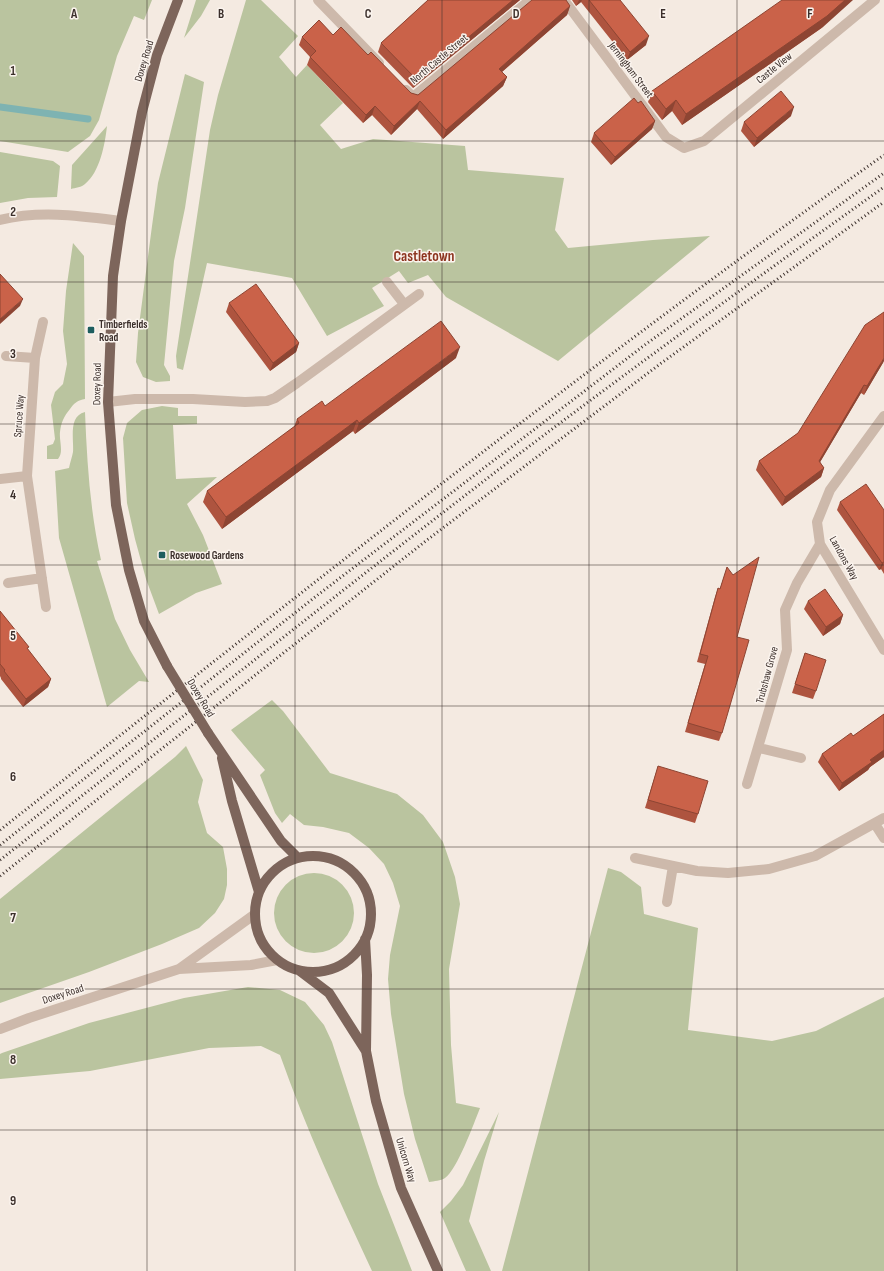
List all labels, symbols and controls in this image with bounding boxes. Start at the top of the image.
text: A [70,6,78,22]
text: B [218,6,224,22]
text: C [365,6,372,22]
text: D [513,6,520,22]
text: E [660,6,666,22]
text: F [807,6,813,22]
street label: North Castle Street [407,31,471,87]
street label: Doxey Road [132,38,157,83]
street label: Jerningham Street [605,39,657,101]
street label: Castle View [753,50,795,86]
text: 1 [10,63,16,79]
text: 2 [10,204,16,220]
district label: Castletown [394,247,454,266]
place label: Timberfields Road [99,318,147,344]
marker: Timberfields Road [86,325,96,335]
text: 3 [10,346,16,362]
street label: Doxey Road [90,362,104,405]
street label: Spruce Way [11,393,27,438]
text: 4 [10,487,16,503]
street label: Landons Way [827,534,862,583]
place label: Rosewood Gardens [170,549,244,562]
marker: Rosewood Gardens [157,550,167,560]
text: 5 [10,628,16,644]
street label: Trubshaw Grove [753,645,781,705]
street label: Doxey Road [184,676,218,720]
text: 6 [10,769,16,785]
text: 7 [10,910,16,926]
street label: Doxey Road [41,981,86,1007]
text: 8 [10,1052,16,1068]
street label: Unicorn Way [393,1136,419,1185]
text: 9 [10,1193,16,1209]

